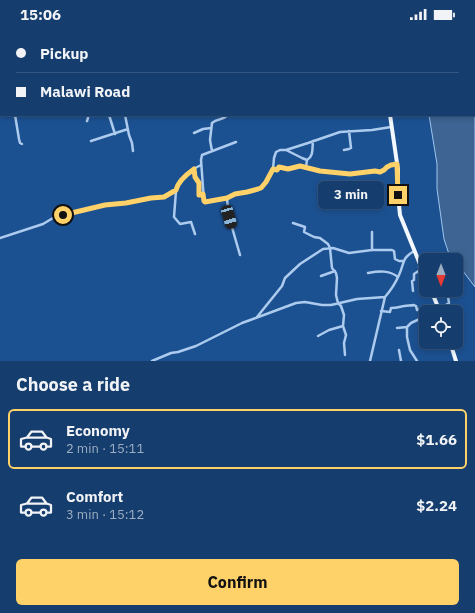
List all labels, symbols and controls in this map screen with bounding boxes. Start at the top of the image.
text: 15:06 [20,5,61,24]
text: Pickup [40,44,88,63]
text: Malawi Road [40,82,130,101]
callout: 3 min [318,181,384,209]
text: 3 min [334,186,368,203]
route end [389,186,407,204]
car [220,204,238,230]
route start [54,206,72,224]
north arrow [419,253,463,297]
map controls [419,253,463,349]
button: locate [419,305,463,349]
text: Choose a ride [16,373,130,396]
icon: car [18,421,54,457]
text: Economy [66,421,130,440]
text: $1.66 [416,430,457,449]
text: 2 min · 15:11 [66,440,144,457]
icon: car [18,487,54,523]
text: Comfort [66,487,123,506]
text: $2.24 [416,496,457,515]
text: 3 min · 15:12 [66,506,144,523]
button: Confirm [16,559,459,605]

